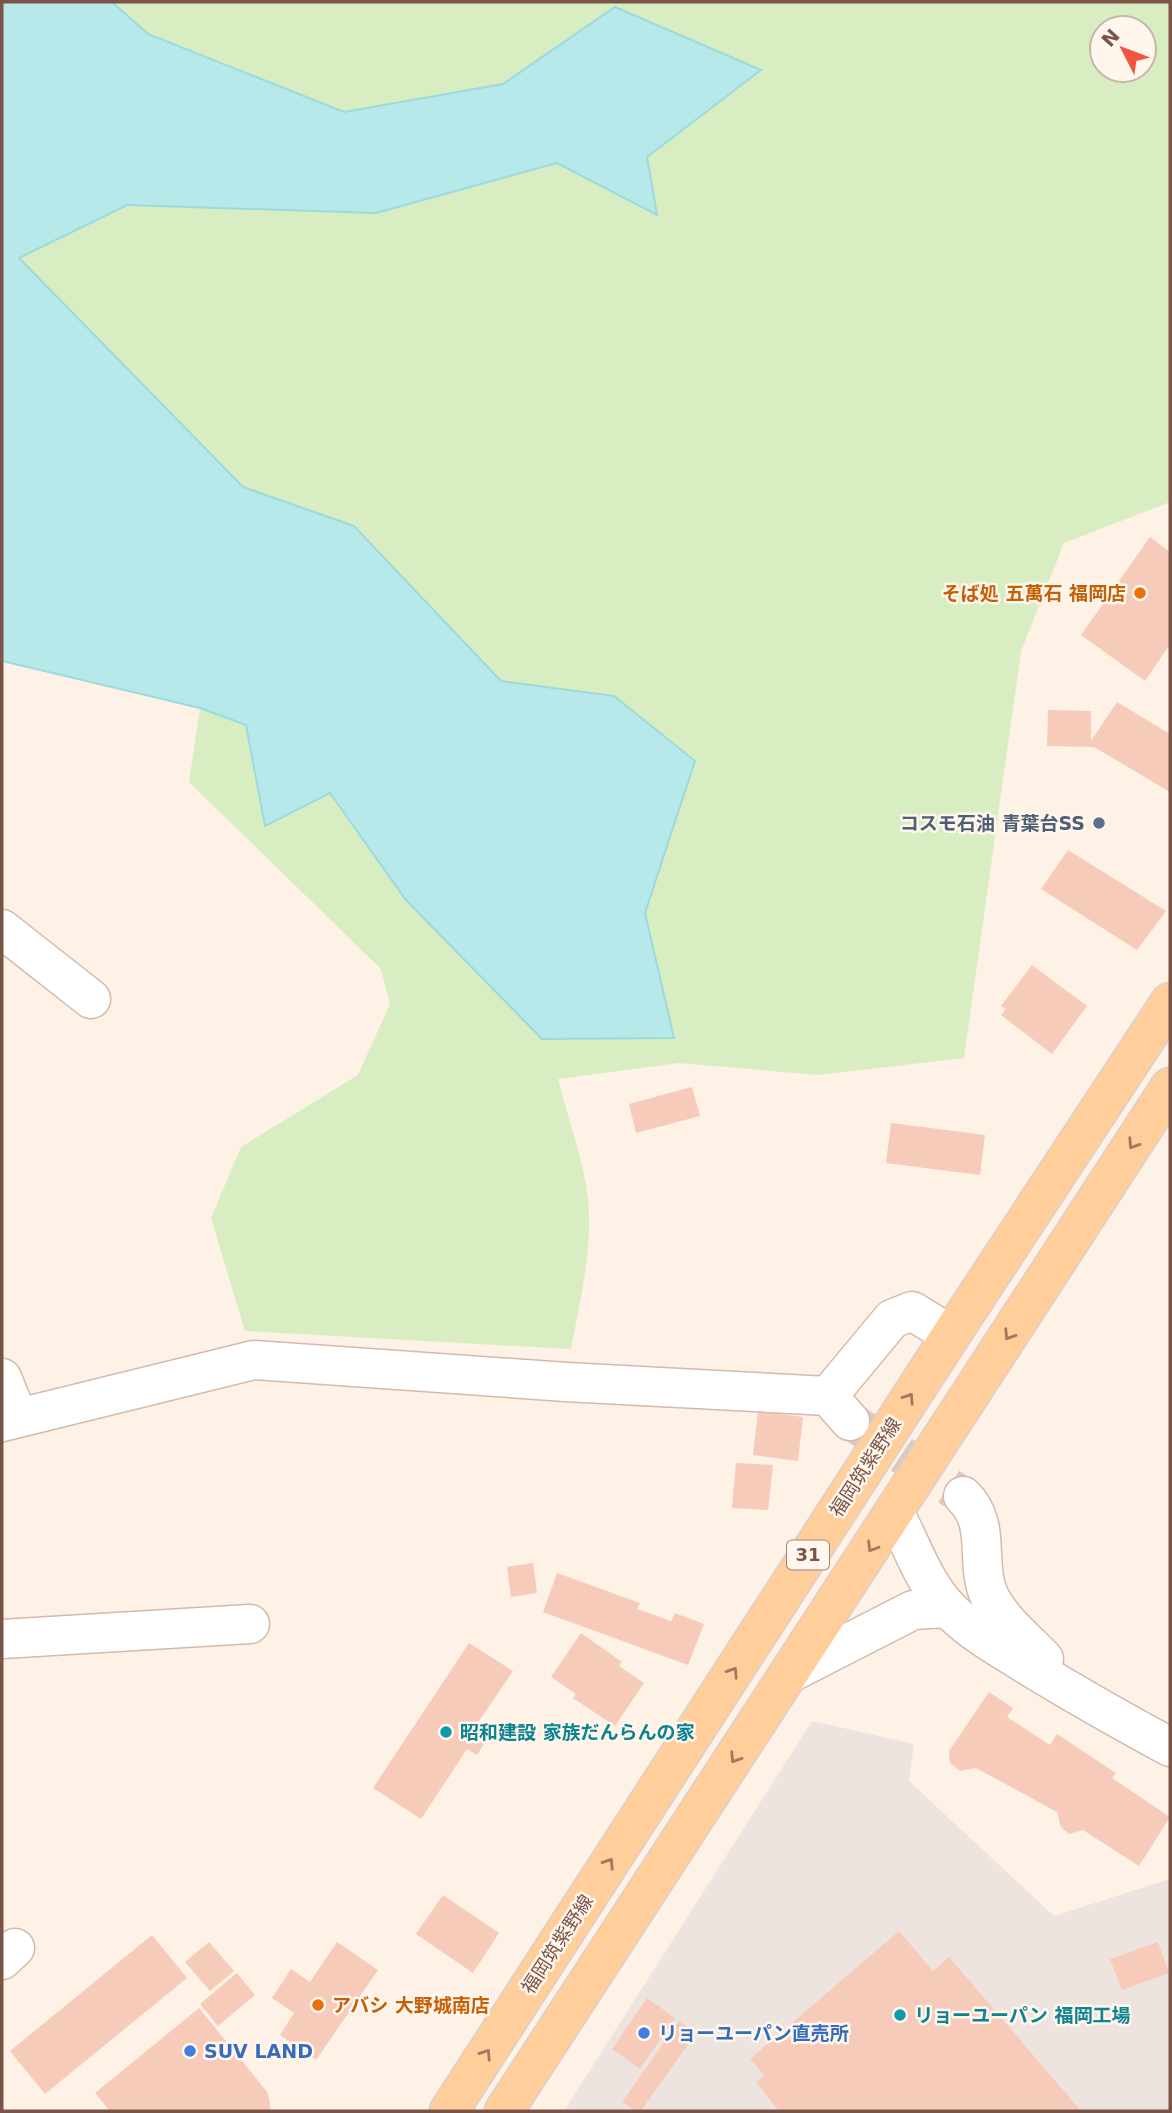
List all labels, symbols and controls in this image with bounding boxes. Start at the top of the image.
north arrow [1088,14,1158,84]
text: N [1097,24,1124,51]
place label: そば処 五萬石 福岡店 [942,582,1126,604]
marker: そば処 五萬石 福岡店 [1132,585,1148,601]
place label: コスモ石油 青葉台SS [900,812,1085,834]
marker: コスモ石油 青葉台SS [1091,815,1107,831]
one-way arrow [1128,1137,1141,1150]
one-way arrow [1004,1327,1017,1340]
one-way arrow [901,1393,914,1406]
street label: 福岡筑紫野線 [825,1413,905,1521]
one-way arrow [867,1539,880,1552]
road number: 31 [787,1540,829,1570]
one-way arrow [724,1667,737,1680]
place label: 昭和建設 家族だんらんの家 [460,1721,695,1743]
marker: 昭和建設 家族だんらんの家 [438,1724,454,1740]
one-way arrow [731,1751,744,1764]
one-way arrow [601,1858,614,1871]
street label: 福岡筑紫野線 [517,1890,597,1998]
place label: アバシ 大野城南店 [332,1994,490,2016]
marker: アバシ 大野城南店 [310,1997,326,2013]
place label: リョーユーパン 福岡工場 [914,2004,1130,2026]
marker: リョーユーパン 福岡工場 [892,2007,908,2023]
place label: リョーユーパン直売所 [658,2022,849,2044]
marker: リョーユーパン直売所 [636,2025,652,2041]
place label: SUV LAND [204,2040,313,2062]
marker: SUV LAND [182,2043,198,2059]
one-way arrow [477,2049,490,2062]

